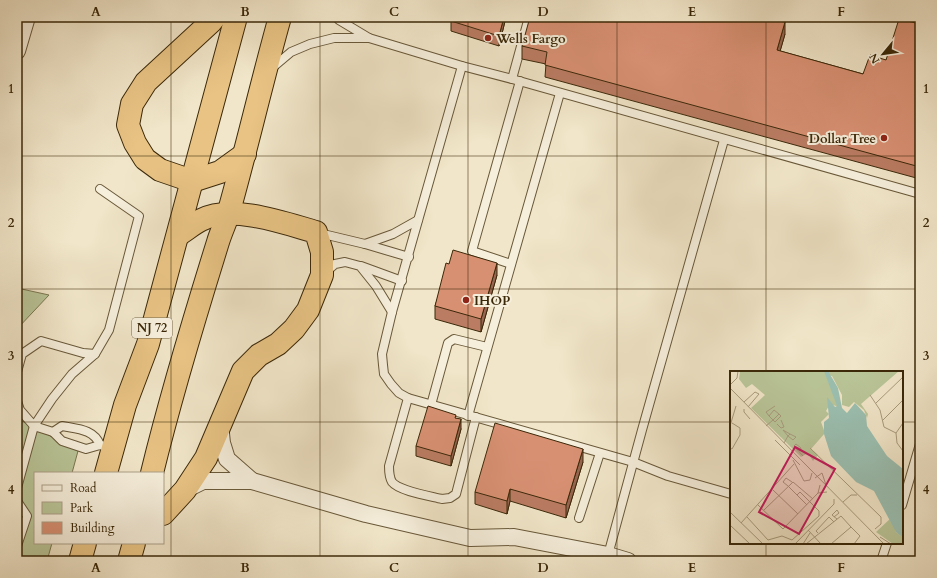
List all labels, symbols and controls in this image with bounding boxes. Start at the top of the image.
text: A [91,3,101,21]
text: B [240,3,250,21]
text: C [389,3,399,21]
text: D [537,3,549,21]
text: E [688,3,696,21]
text: F [837,3,845,21]
place label: Wells Fargo [495,30,566,48]
marker: Wells Fargo [483,33,493,43]
north arrow [863,34,903,74]
text: N [866,50,884,66]
text: 1 [8,80,14,98]
text: 1 [923,80,929,98]
place label: Dollar Tree [809,130,876,148]
marker: Dollar Tree [879,133,889,143]
text: 2 [8,214,15,232]
text: 2 [923,214,930,232]
place label: IHOP [474,292,510,310]
marker: IHOP [461,295,471,305]
road number: NJ 72 [132,318,172,338]
text: 3 [8,347,15,365]
text: 3 [923,347,930,365]
inset map [730,371,903,544]
legend [34,472,164,544]
text: Road [70,480,97,496]
text: 4 [8,481,15,499]
text: 4 [923,481,930,499]
text: Park [70,500,94,516]
text: Building [70,520,115,536]
text: A [91,559,101,577]
text: B [240,559,250,577]
text: C [389,559,399,577]
text: D [537,559,549,577]
text: E [688,559,696,577]
text: F [837,559,845,577]

